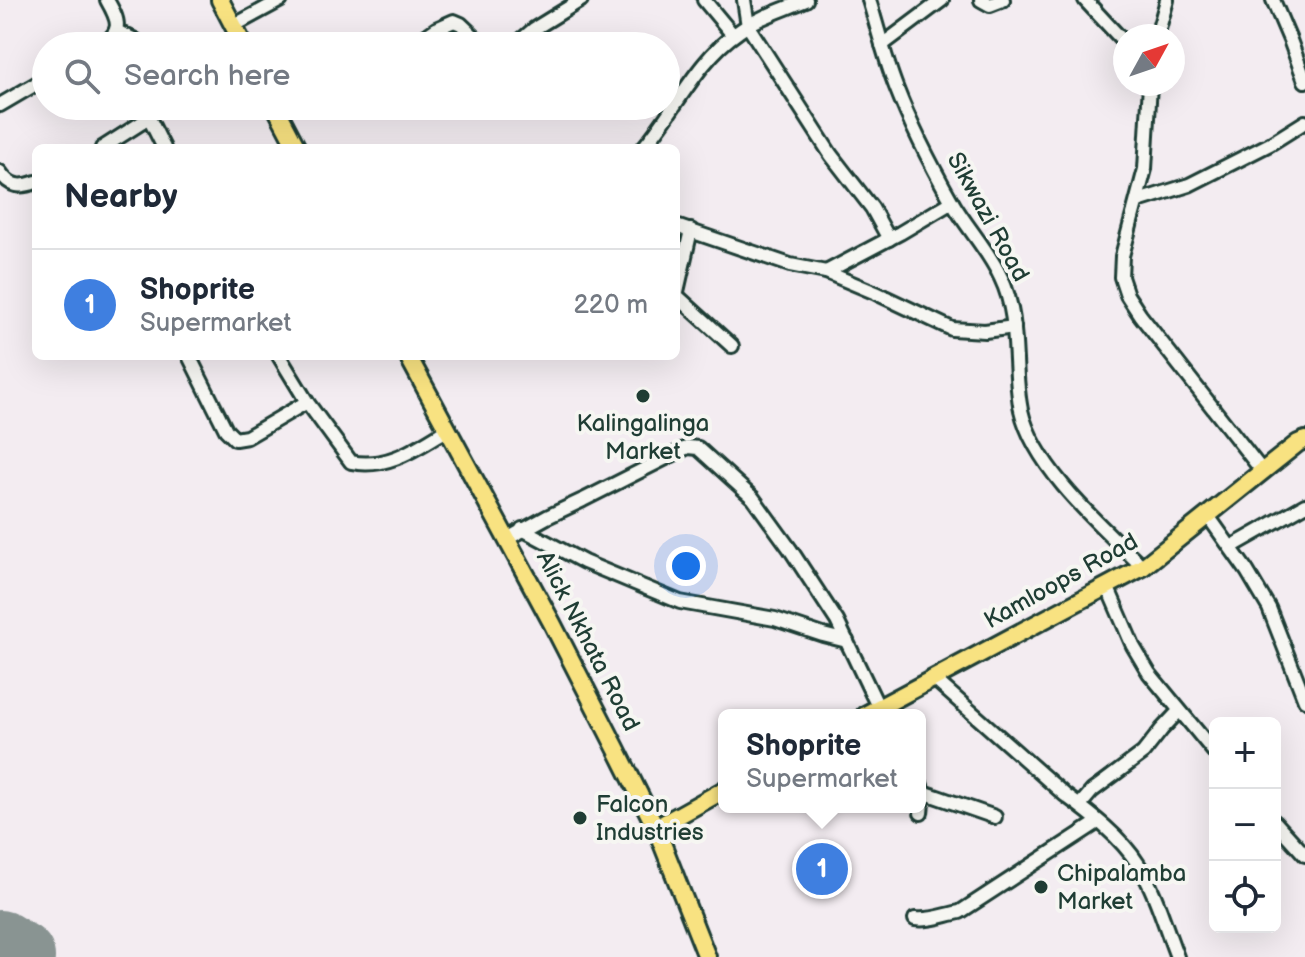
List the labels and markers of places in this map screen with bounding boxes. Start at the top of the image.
marker: Kalingalinga Market [634,387,652,405]
place label: Kalingalinga Market [577,409,709,466]
place label: Falcon Industries [596,790,704,847]
marker: Falcon Industries [571,809,589,827]
pin: 1 [796,839,848,899]
place label: Chipalamba Market [1057,859,1186,916]
marker: Chipalamba Market [1032,878,1050,896]

